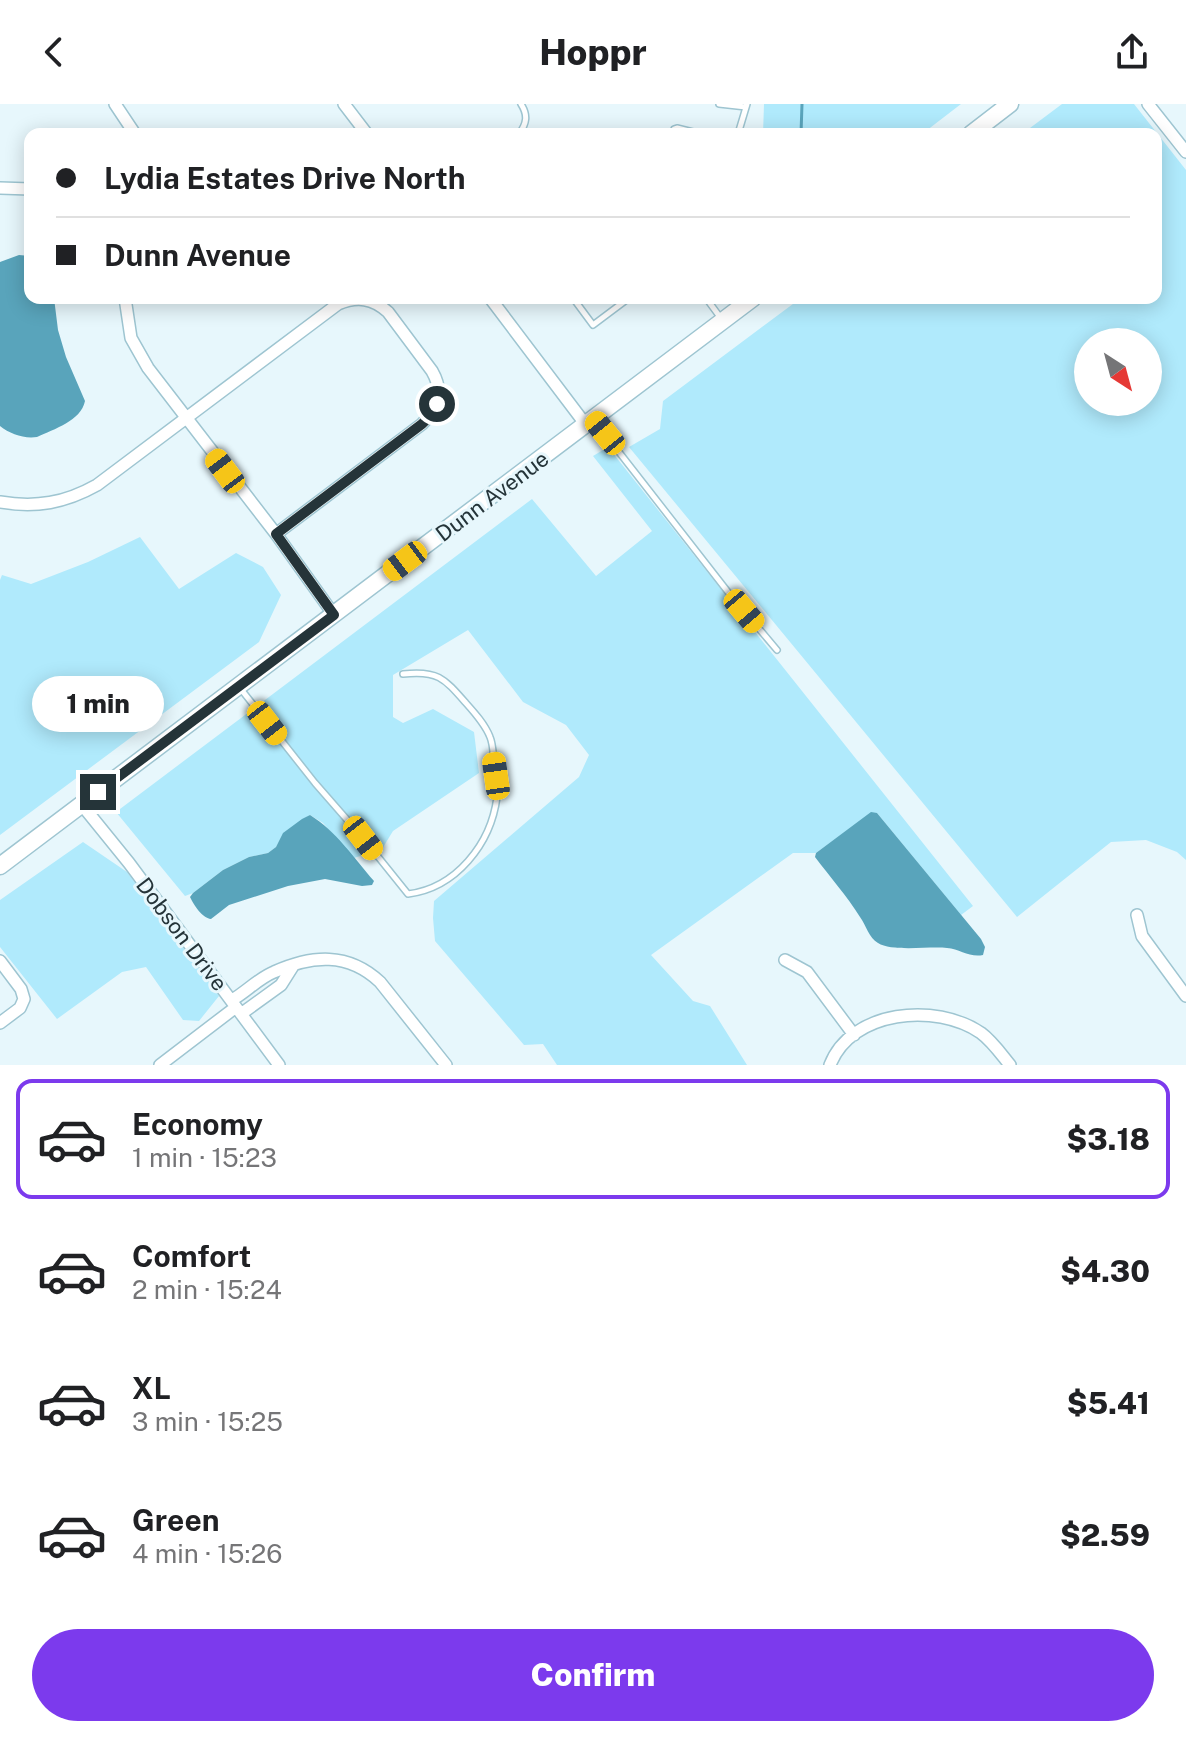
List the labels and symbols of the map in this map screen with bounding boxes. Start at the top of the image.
north arrow [1074,328,1162,416]
route start [419,386,455,422]
car [581,407,629,459]
car [201,445,249,497]
street label: Dunn Avenue [430,445,554,547]
car [379,537,431,585]
car [719,585,769,637]
callout: 1 min [32,676,164,732]
car [243,697,291,749]
car [481,751,511,801]
route end [80,774,116,810]
car [339,812,387,864]
street label: Dobson Drive [131,872,233,996]

